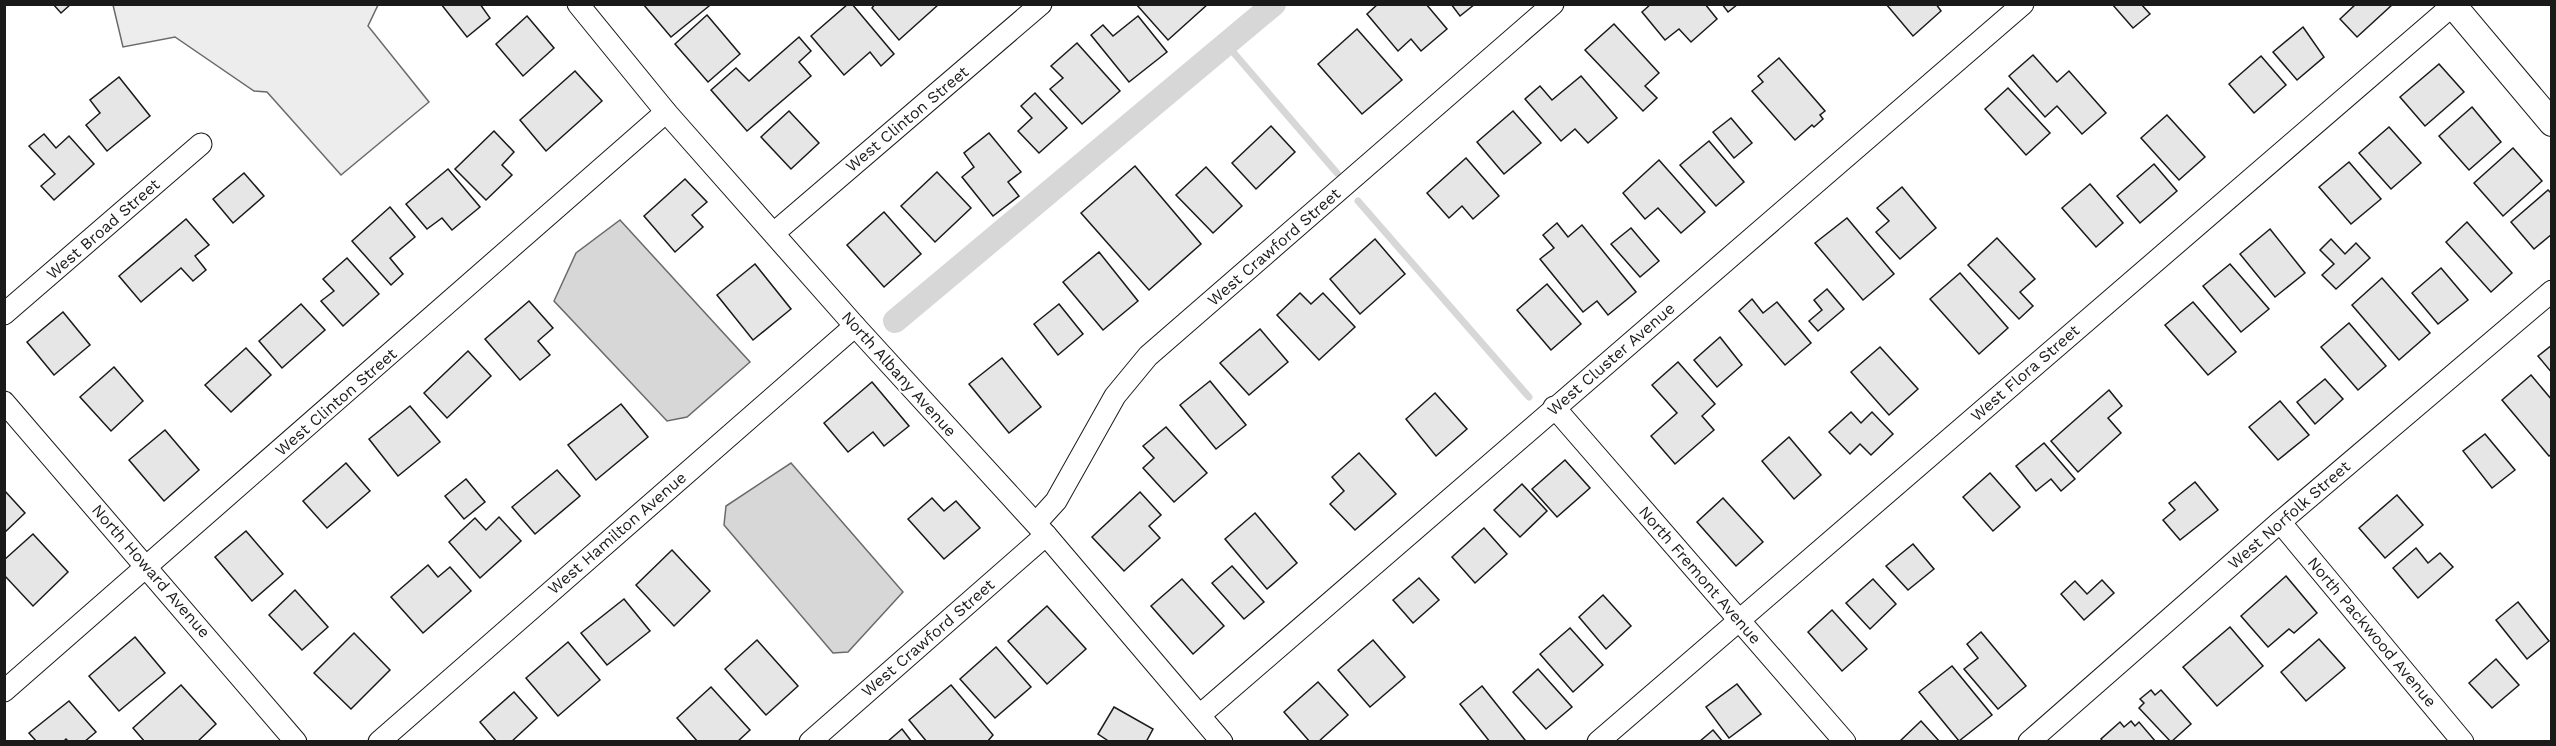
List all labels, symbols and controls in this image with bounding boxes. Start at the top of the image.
street label: West Clinton Street [842,62,972,176]
street label: West Broad Street [43,175,164,283]
street label: West Crawford Street [1204,184,1345,310]
street label: West Cluster Avenue [1544,299,1678,419]
street label: North Albany Avenue [838,307,960,441]
street label: West Flora Street [1967,321,2083,425]
street label: West Clinton Street [272,344,401,460]
street label: West Norfolk Street [2224,457,2354,573]
street label: West Hamilton Avenue [544,468,690,598]
street label: North Howard Avenue [88,501,214,641]
street label: North Fremont Avenue [1635,502,1765,648]
street label: North Packwood Avenue [2304,553,2440,711]
street label: West Crawford Street [858,575,999,701]

